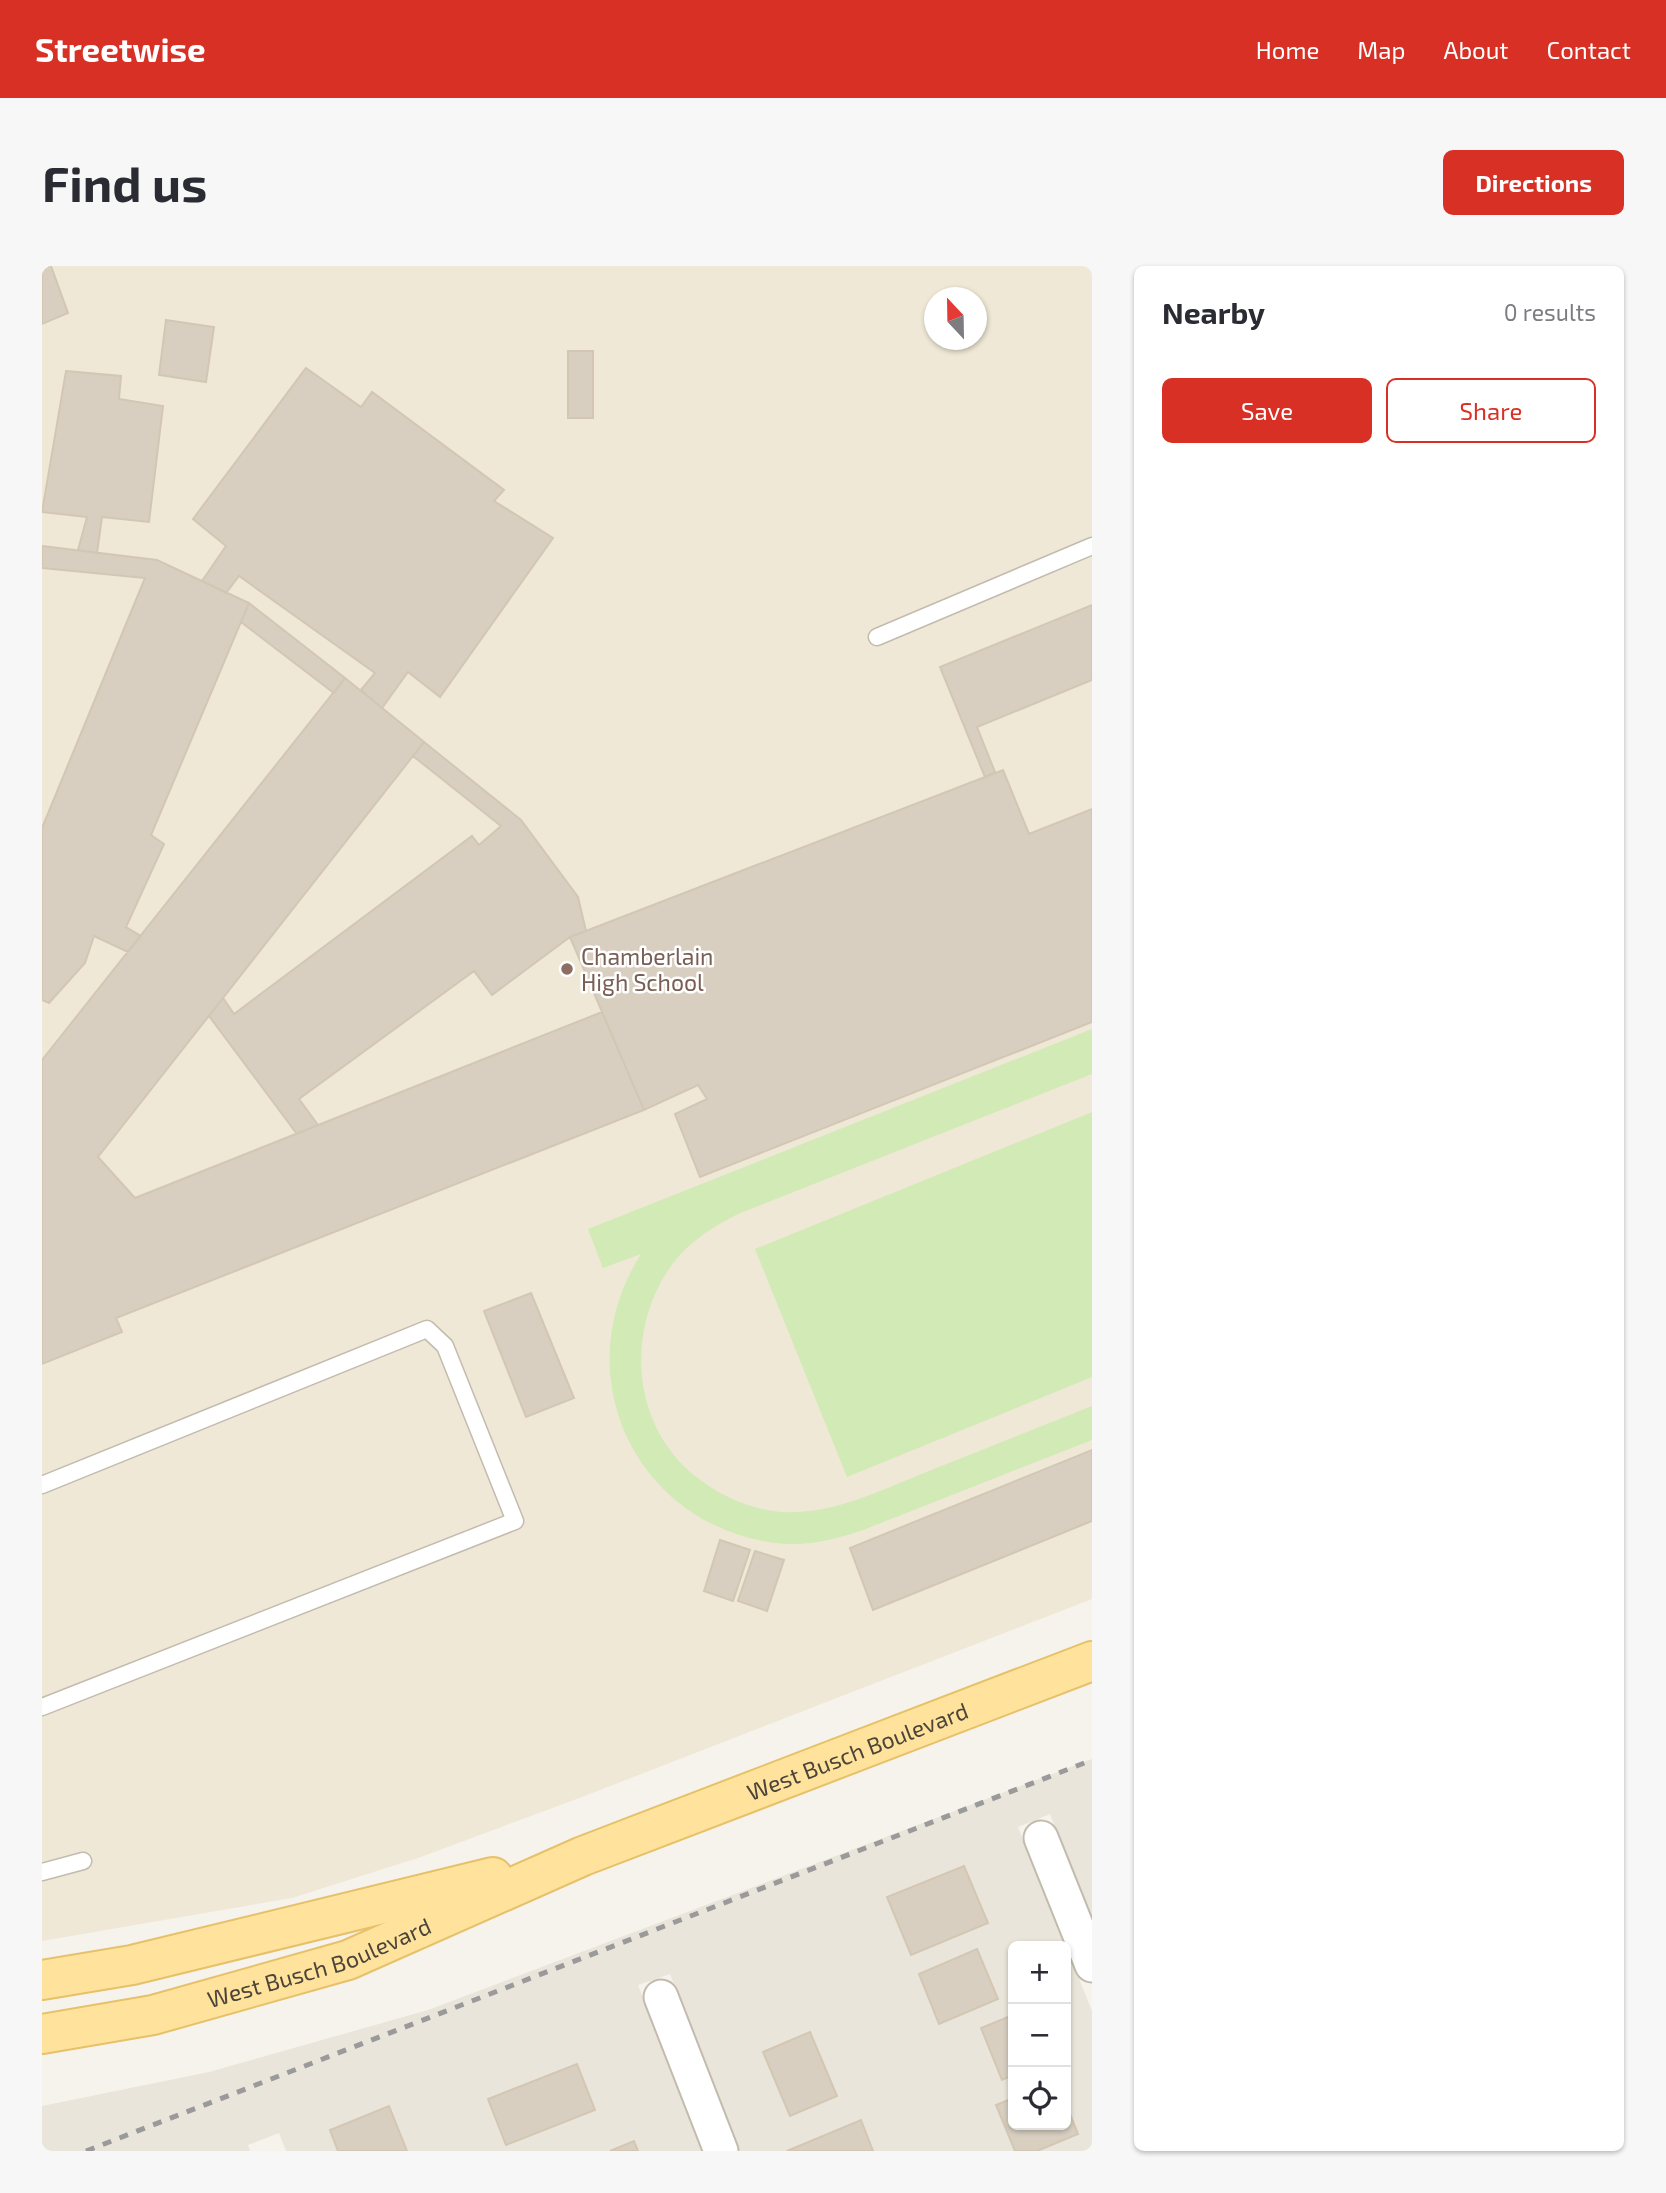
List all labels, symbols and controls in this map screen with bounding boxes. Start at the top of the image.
text: Streetwise [35,29,206,69]
text: Home [1256,35,1319,64]
text: Map [1357,35,1405,64]
text: About [1443,35,1509,64]
text: Contact [1547,35,1631,64]
button: Directions [1443,150,1624,215]
text: Find us [42,153,207,212]
north arrow [924,287,987,350]
text: Nearby [1162,294,1265,330]
text: 0 results [1504,298,1596,326]
button: Save [1162,378,1372,443]
button: Share [1386,378,1596,443]
place label: Chamberlain High School [581,942,713,996]
marker: Chamberlain High School [559,961,575,977]
street label: West Busch Boulevard [743,1696,972,1806]
street label: West Busch Boulevard [204,1911,435,2013]
map controls [1008,1941,1071,2130]
button: + [1008,1941,1071,2004]
button: − [1008,2004,1071,2067]
button: locate [1008,2067,1071,2130]

